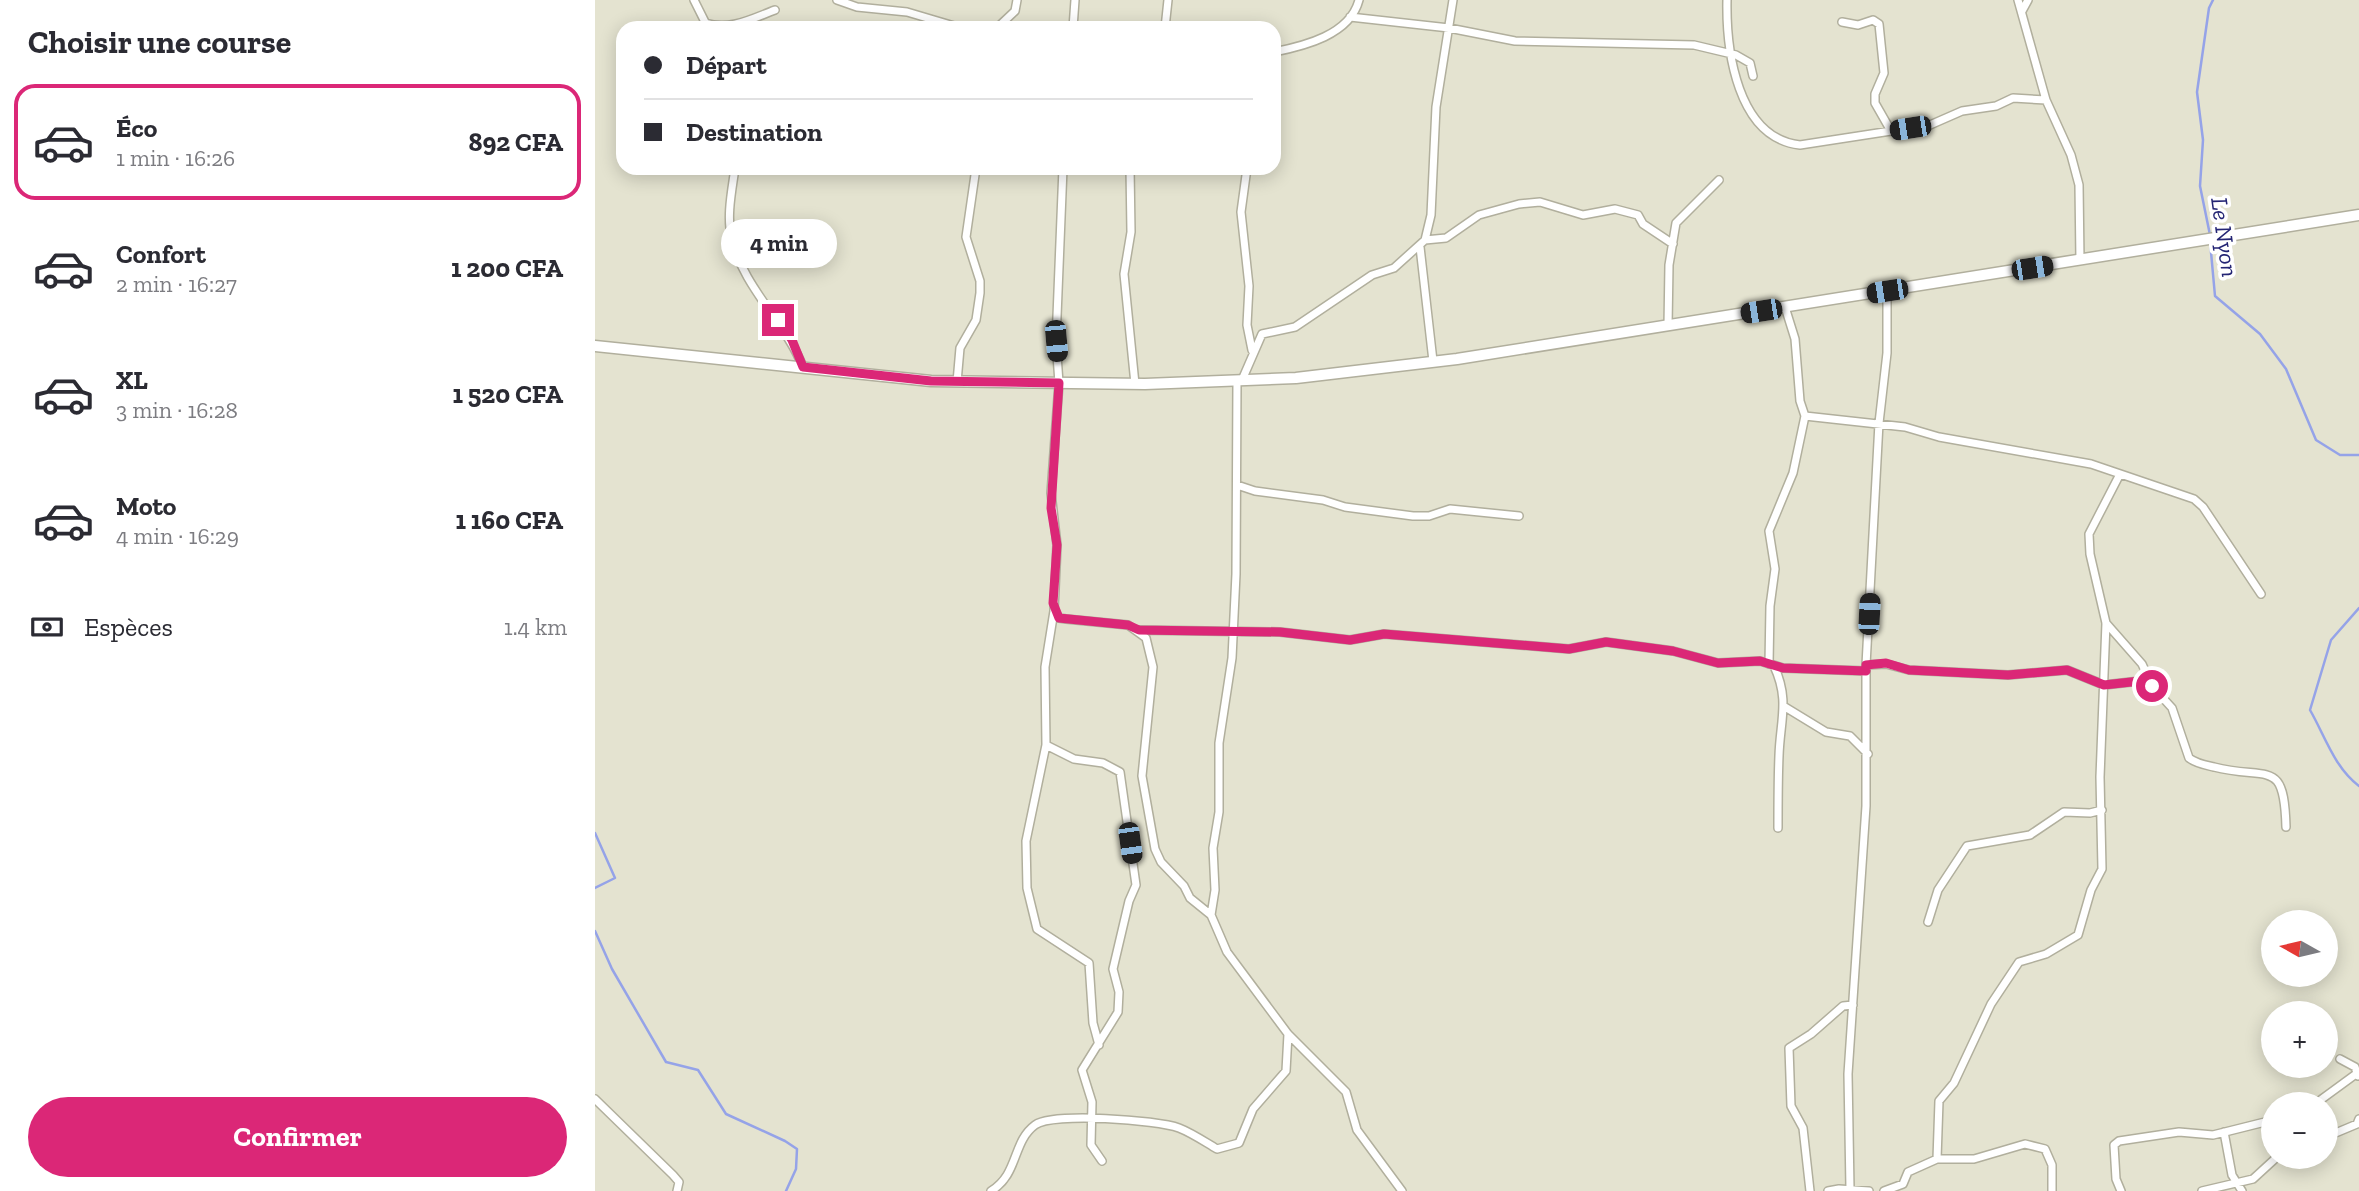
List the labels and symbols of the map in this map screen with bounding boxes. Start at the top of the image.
car [1888,114,1933,142]
water label: Le Nyon [2205,195,2245,279]
callout: 4 min [720,218,836,268]
car [2010,254,2055,282]
car [1865,277,1910,305]
car [1739,297,1784,325]
route end [762,304,794,336]
car [1044,319,1069,363]
car [1858,592,1881,636]
route start [2136,670,2168,702]
car [1117,821,1144,865]
north arrow [2261,910,2338,987]

